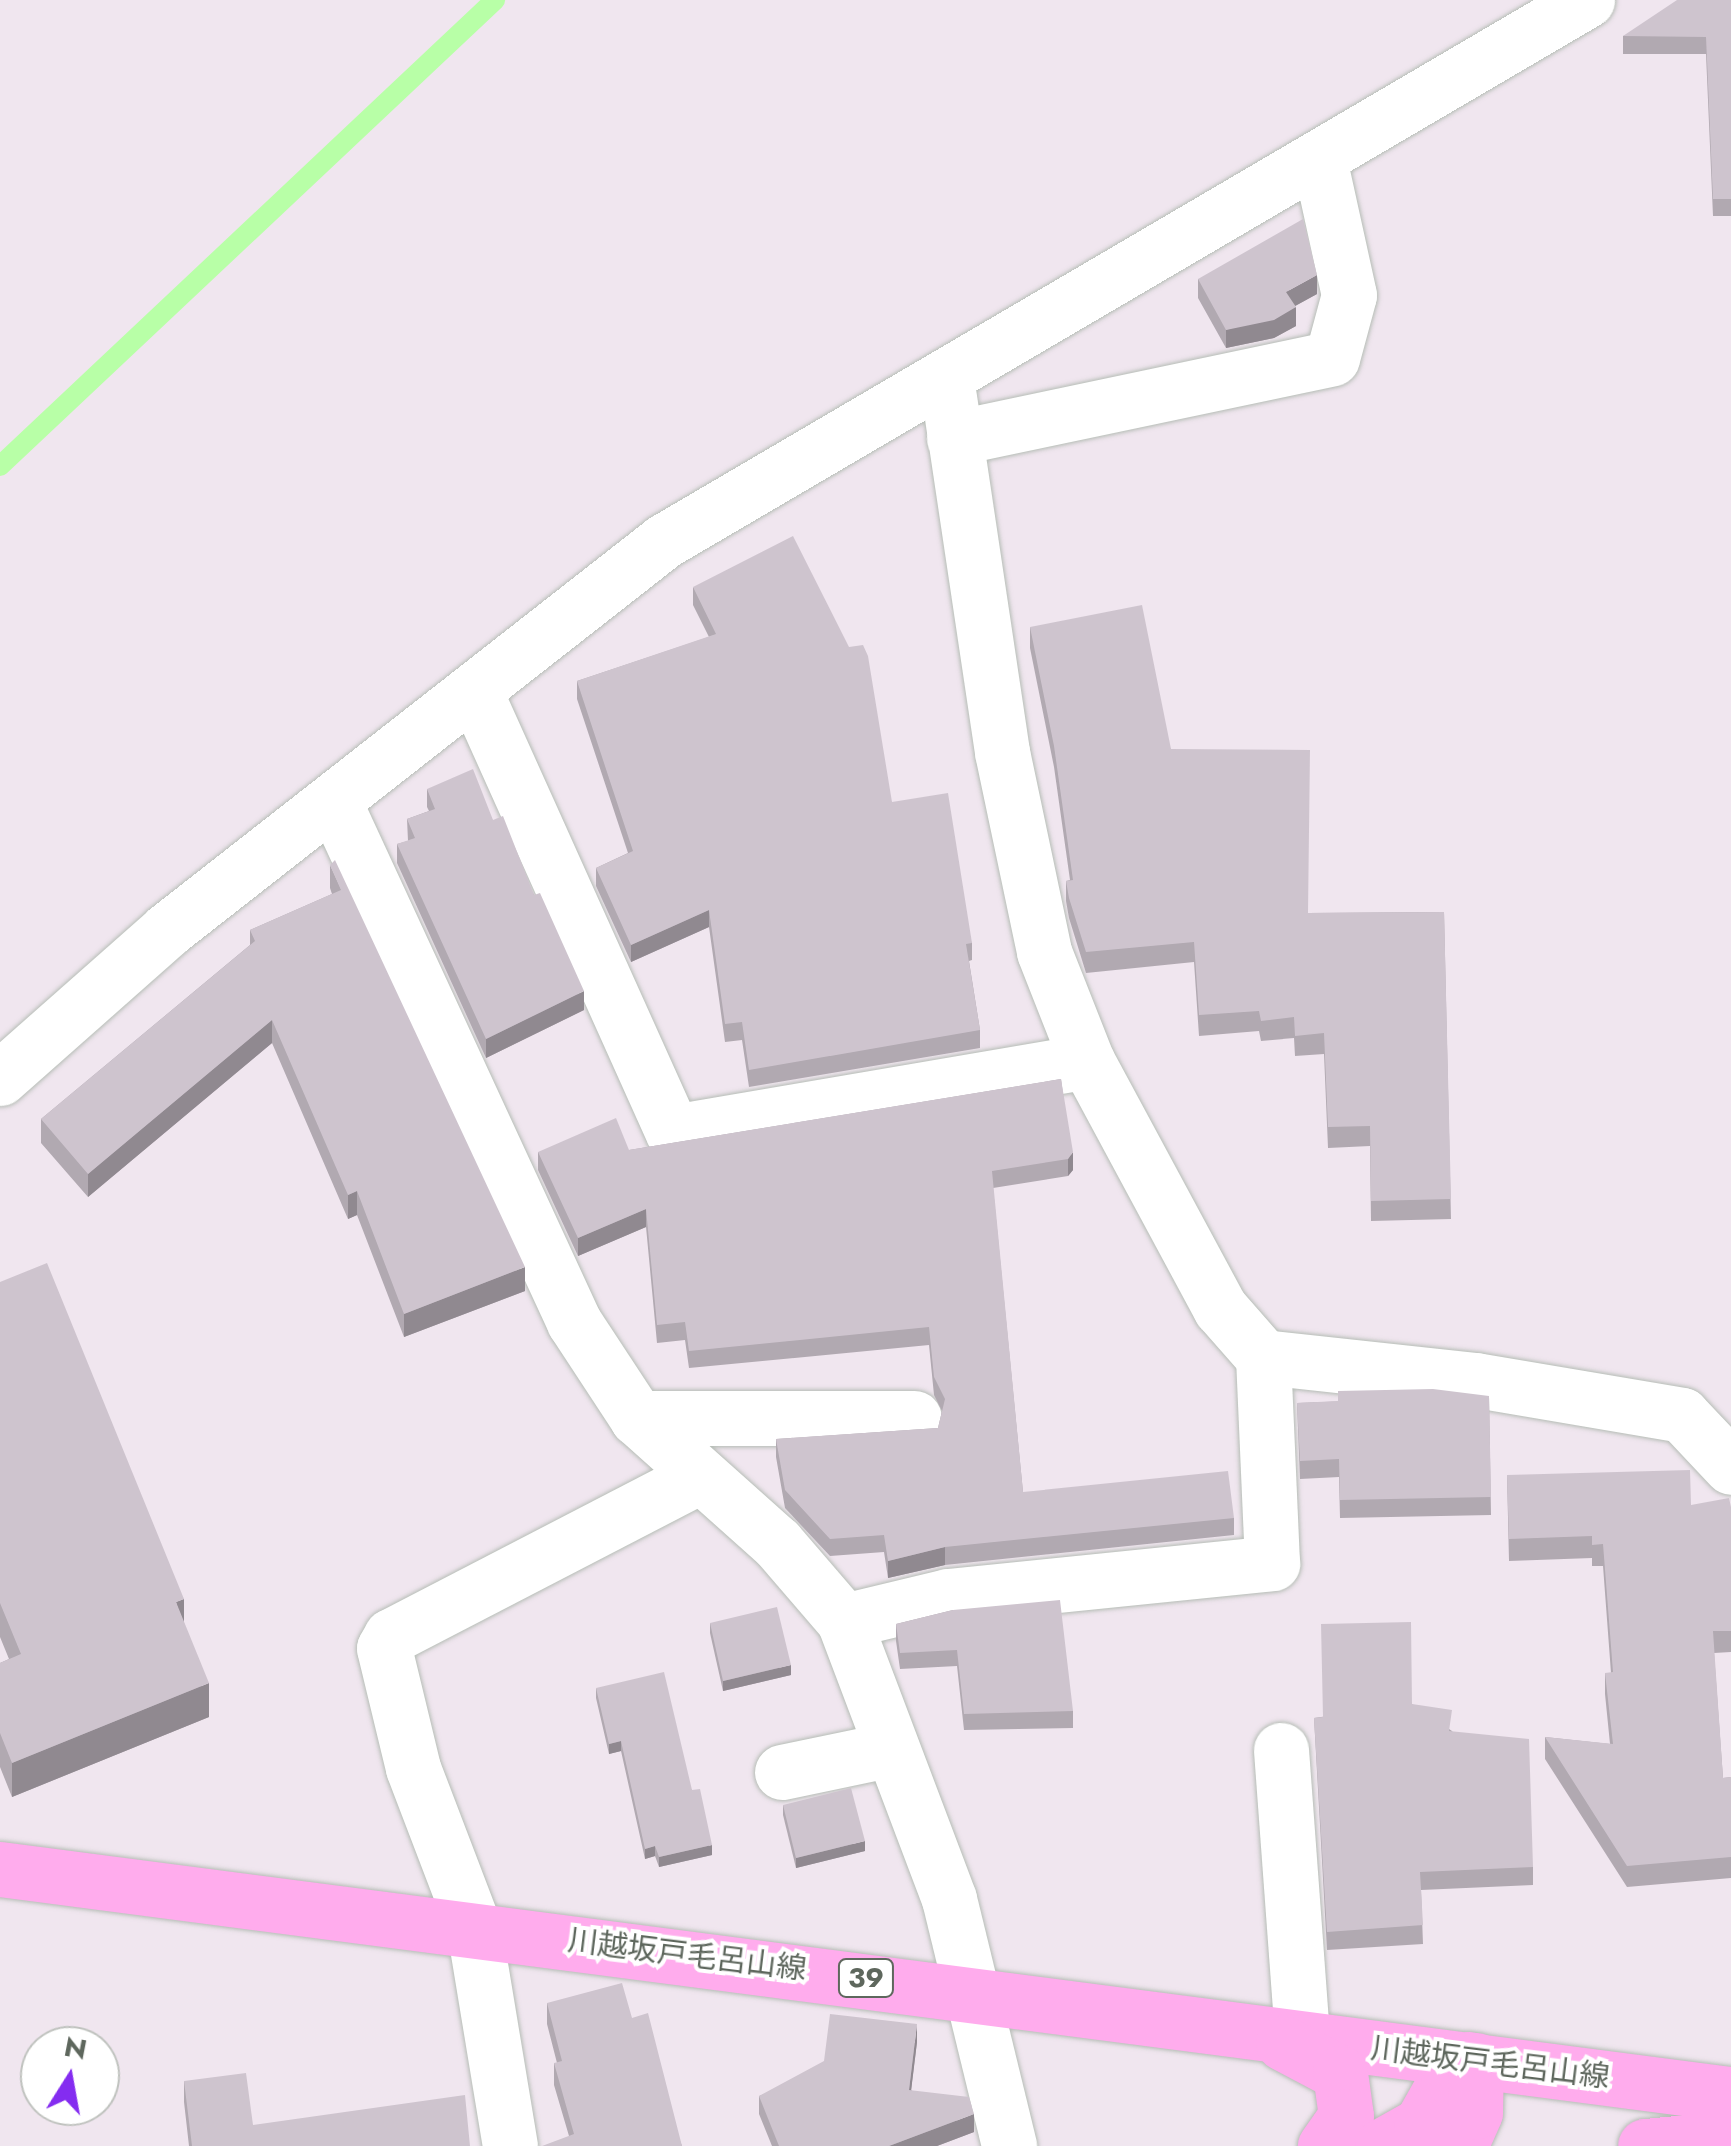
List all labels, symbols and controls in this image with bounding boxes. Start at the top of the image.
street label: 川越坂戸毛呂山線 [566,1923,808,1987]
road number: 39 [836,1955,896,2001]
north arrow [20,2026,120,2126]
text: N [61,2026,90,2070]
street label: 川越坂戸毛呂山線 [1369,2031,1611,2095]

